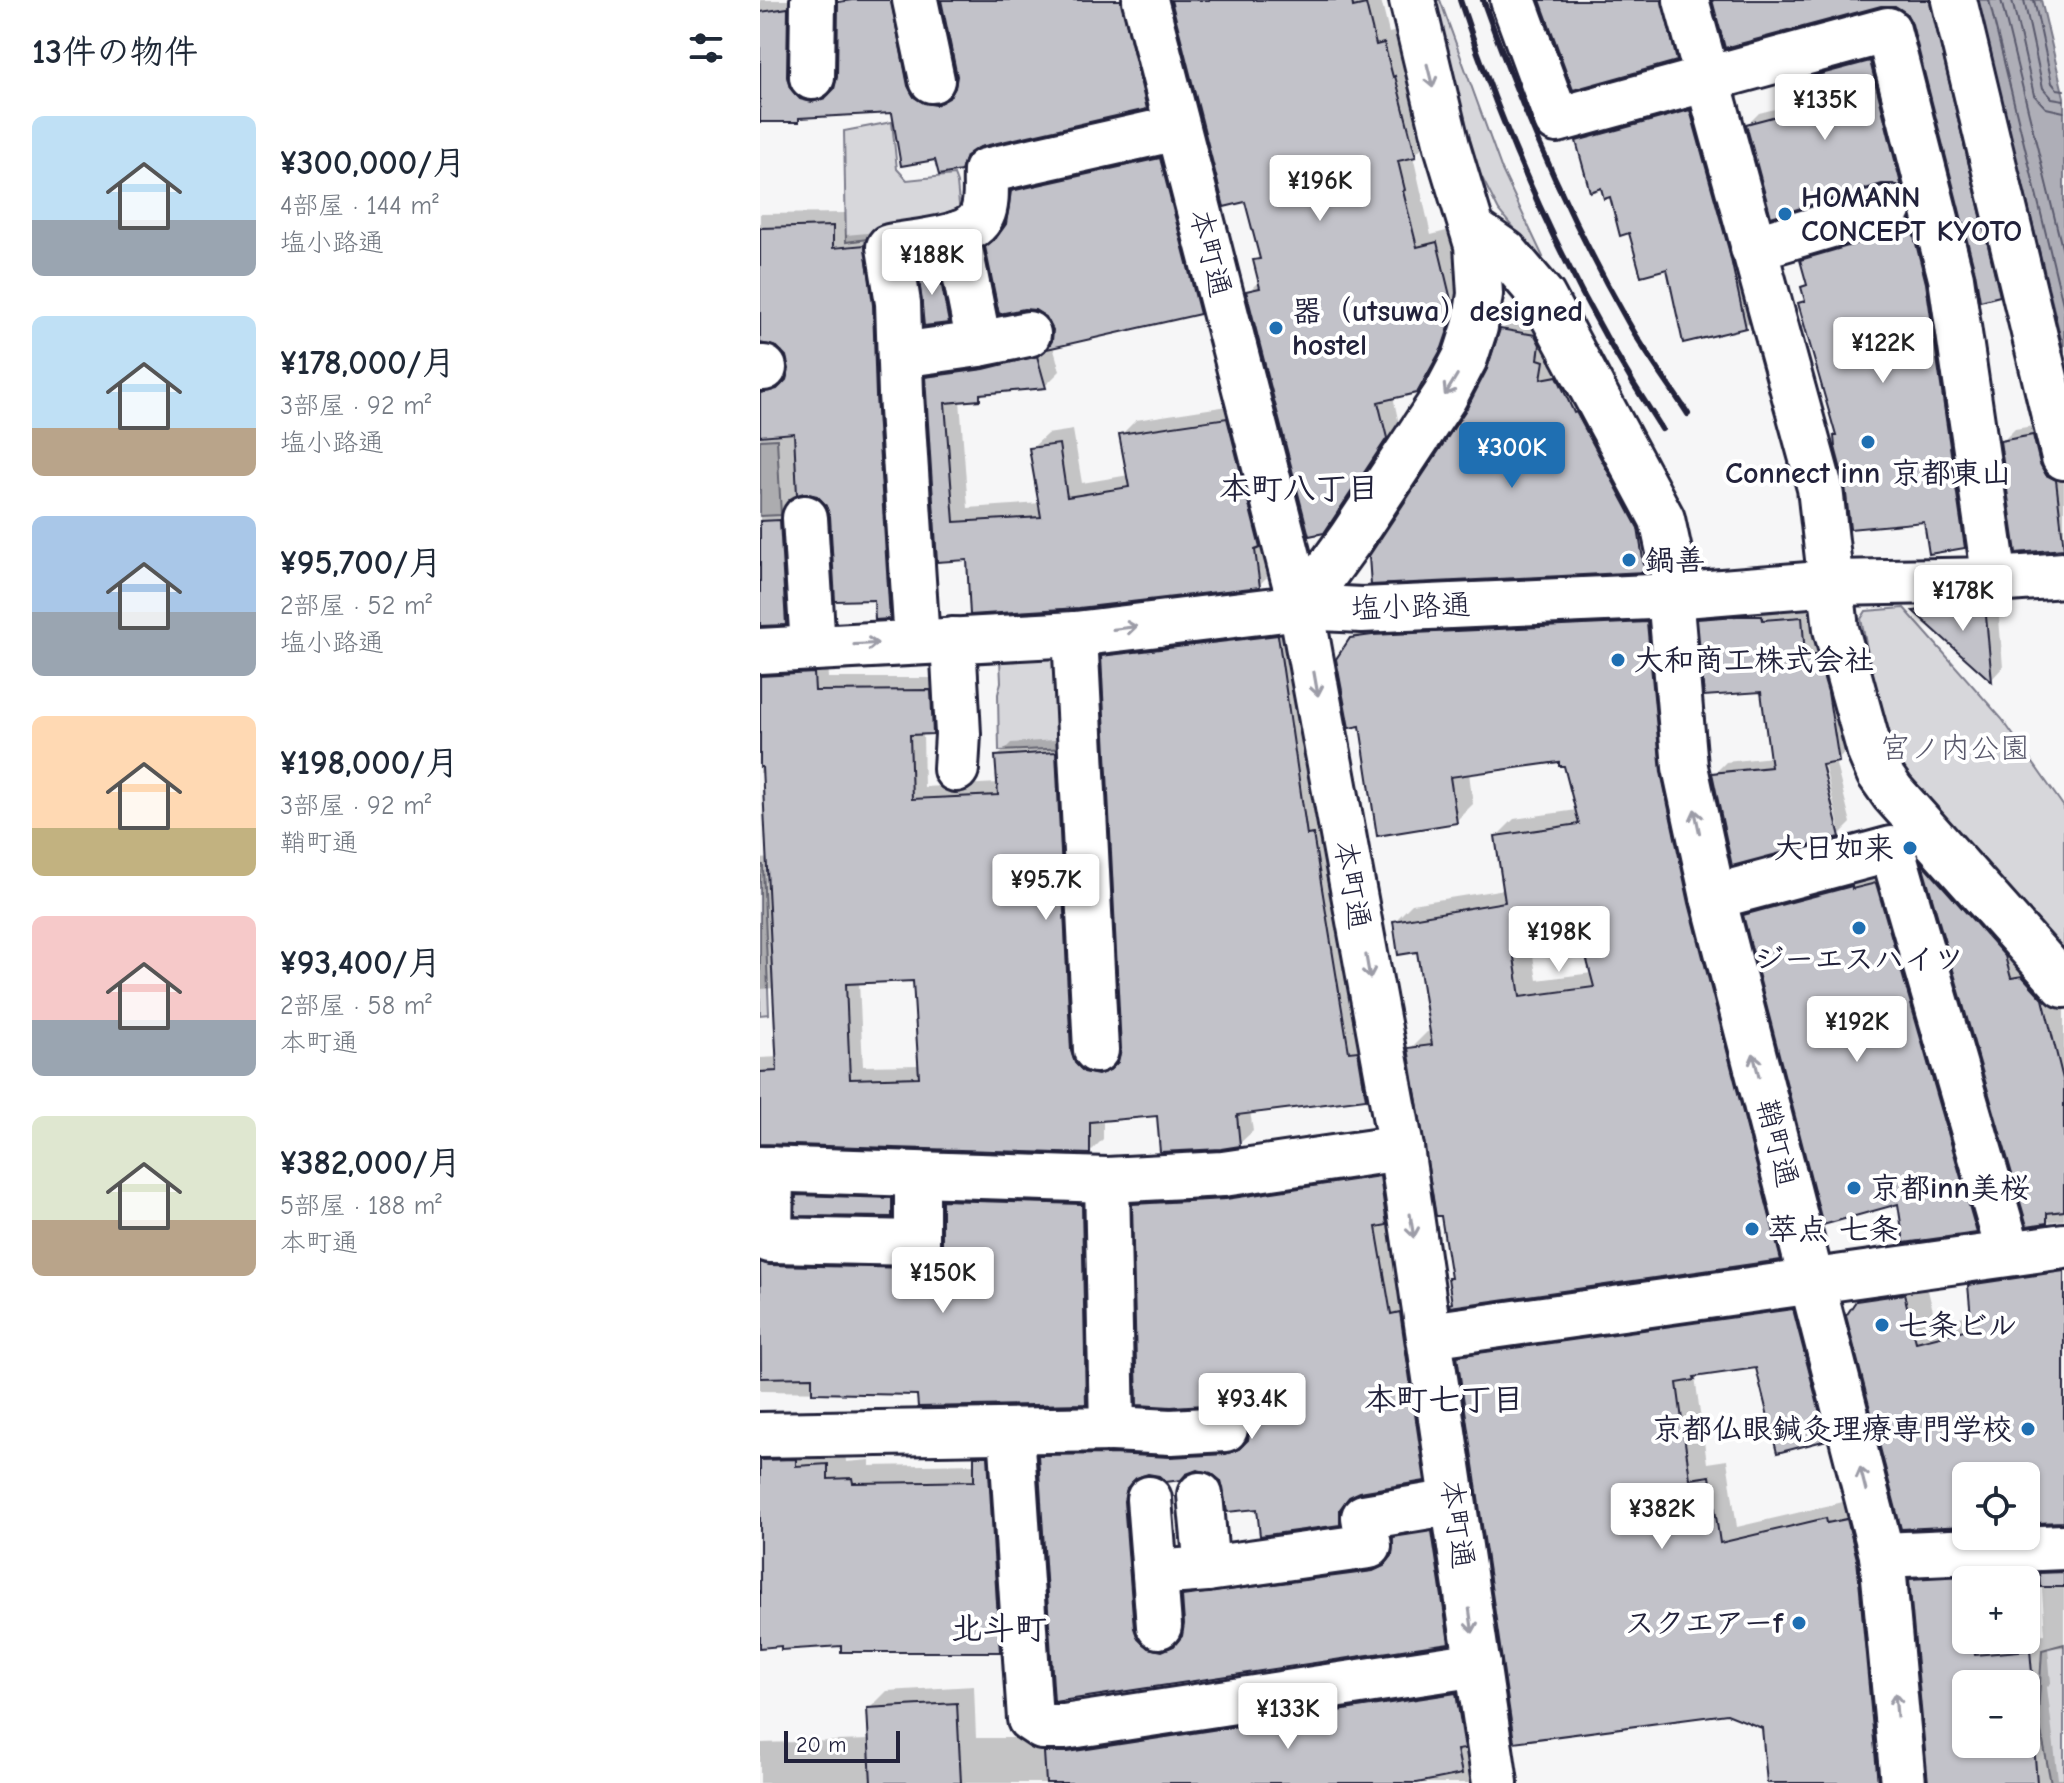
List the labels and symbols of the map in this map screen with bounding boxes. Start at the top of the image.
one-way arrow [1423,62,1438,88]
pin: ¥135K [1769,74,1881,142]
pin: ¥196K [1264,155,1376,223]
place label: HOMANN CONCEPT KYOTO [1801,180,2022,249]
street label: 本町通 [1182,205,1238,301]
marker: HOMANN CONCEPT KYOTO [1776,205,1794,223]
pin: ¥188K [876,229,988,297]
place label: 器（utsuwa）designed hostel [1292,294,1583,363]
pin: ¥122K [1827,317,1939,385]
marker: 器（utsuwa）designed hostel [1267,319,1285,337]
one-way arrow [1443,373,1459,396]
pin: ¥300K [1456,422,1568,490]
marker: Connect inn 京都東山 [1859,433,1877,451]
place label: Connect inn 京都東山 [1725,456,2011,491]
district label: 本町八丁目 [1219,470,1379,507]
place label: 鍋善 [1645,543,1705,578]
marker: 鍋善 [1620,551,1638,569]
pin: ¥178K [1907,565,2019,633]
street label: 塩小路通 [1350,587,1472,627]
one-way arrow [1111,621,1138,636]
one-way arrow [852,637,879,652]
place label: 大和商工株式会社 [1634,643,1874,678]
marker: 大和商工株式会社 [1609,651,1627,669]
one-way arrow [1309,671,1324,696]
park label: 宮ノ内公園 [1880,731,2030,766]
one-way arrow [1689,808,1704,834]
place label: 大日如来 [1774,831,1894,866]
street label: 本町通 [1327,838,1377,932]
marker: 大日如来 [1901,839,1919,857]
pin: ¥95.7K [981,854,1111,922]
pin: ¥198K [1503,906,1615,974]
marker: ジーエスハイツ [1850,919,1868,937]
place label: ジーエスハイツ [1754,942,1964,977]
one-way arrow [1361,954,1376,980]
pin: ¥192K [1801,996,1913,1064]
one-way arrow [1748,1052,1763,1078]
street label: 鞘町通 [1749,1095,1805,1191]
place label: 京都inn美桜 [1870,1171,2030,1206]
marker: 京都inn美桜 [1845,1179,1863,1197]
one-way arrow [1405,1212,1420,1238]
place label: 萃点 七条 [1768,1212,1899,1247]
marker: 萃点 七条 [1743,1220,1761,1238]
pin: ¥150K [887,1247,999,1315]
place label: 七条ビル [1898,1308,2017,1343]
marker: 七条ビル [1873,1316,1891,1334]
pin: ¥93.4K [1187,1373,1317,1441]
district label: 本町七丁目 [1364,1381,1524,1418]
place label: 京都仏眼鍼灸理療専門学校 [1652,1412,2012,1447]
marker: 京都仏眼鍼灸理療専門学校 [2019,1420,2037,1438]
one-way arrow [1855,1467,1870,1492]
street label: 本町通 [1433,1477,1481,1571]
pin: ¥382K [1606,1483,1718,1551]
place label: スクエアーf [1625,1606,1784,1641]
one-way arrow [1464,1608,1479,1633]
district label: 北斗町 [951,1610,1047,1647]
marker: スクエアーf [1790,1614,1808,1632]
pin: ¥133K [1232,1683,1344,1751]
one-way arrow [1888,1692,1903,1719]
scale bar [784,1727,900,1763]

